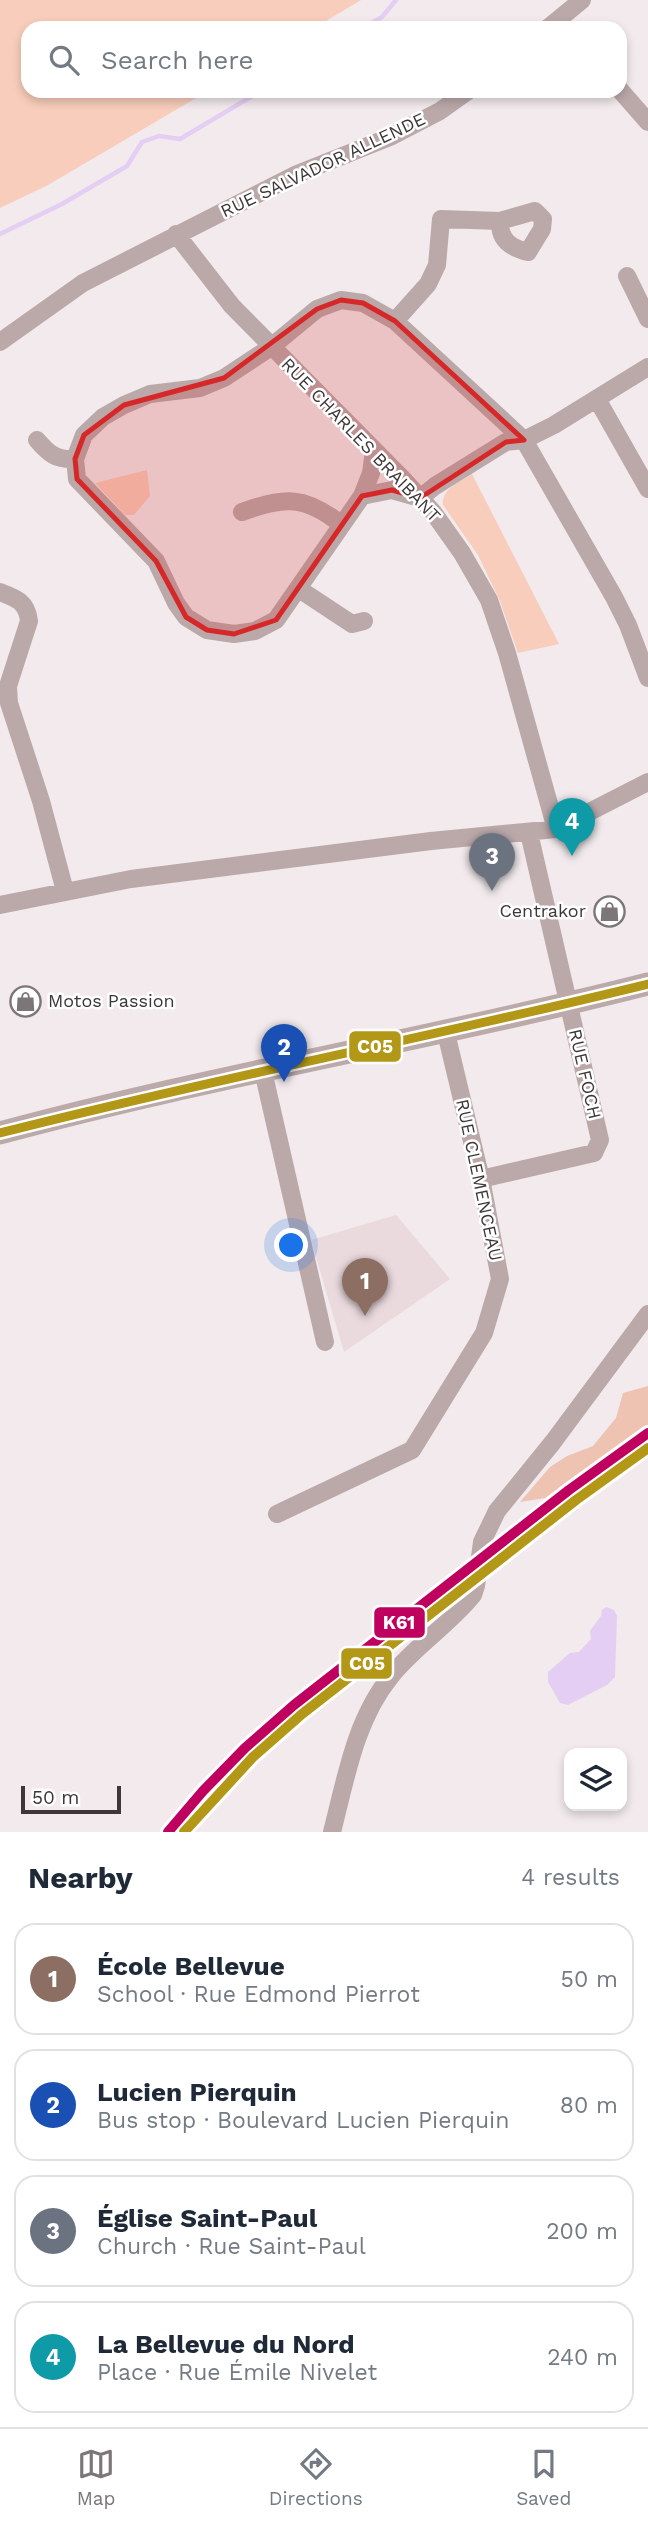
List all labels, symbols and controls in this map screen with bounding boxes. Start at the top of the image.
search box [21,21,627,98]
icon: search [45,41,83,79]
text: Search here [101,45,253,75]
street label: RUE SALVADOR ALLENDE [217,108,428,221]
street label: RUE CHARLES BRAIBANT [277,353,445,526]
pin: 4 [549,798,595,856]
pin: 3 [469,833,515,891]
shop icon: Centrakor [592,894,626,928]
place label: Centrakor [499,900,586,921]
shop icon: Motos Passion [8,984,42,1018]
place label: Motos Passion [48,990,175,1011]
pin: 2 [261,1024,307,1082]
street label: RUE FOCH [565,1027,606,1121]
line badge: C05 [348,1030,402,1063]
text: C05 [357,1035,393,1058]
street label: RUE CLEMENCEAU [452,1097,507,1263]
your location [274,1228,308,1262]
pin: 1 [342,1258,388,1316]
line badge: K61 [373,1606,426,1639]
text: K61 [383,1611,415,1634]
line badge: C05 [340,1647,393,1680]
text: C05 [349,1652,385,1675]
map controls [564,1748,627,1811]
button: layers [564,1748,627,1811]
scale bar [21,1783,121,1815]
text: 50 m [32,1786,79,1809]
text: Nearby [28,1860,133,1895]
text: 4 results [521,1864,620,1891]
text: École Bellevue [97,1951,285,1981]
text: 1 [48,1966,58,1993]
text: 50 m [561,1966,618,1993]
text: School · Rue Edmond Pierrot [97,1981,420,2008]
text: Lucien Pierquin [97,2077,297,2107]
text: 2 [46,2092,60,2119]
text: 80 m [560,2092,618,2119]
text: Bus stop · Boulevard Lucien Pierquin [97,2107,509,2134]
text: Église Saint-Paul [97,2203,317,2233]
text: 3 [46,2218,60,2245]
text: 200 m [546,2218,618,2245]
text: Church · Rue Saint-Paul [97,2233,366,2260]
text: La Bellevue du Nord [97,2329,354,2359]
text: 4 [46,2344,60,2371]
text: 240 m [547,2344,618,2371]
text: Place · Rue Émile Nivelet [97,2359,377,2386]
tab: Map [77,2445,115,2510]
tab: Directions [269,2445,363,2510]
tab: Saved [516,2445,571,2510]

